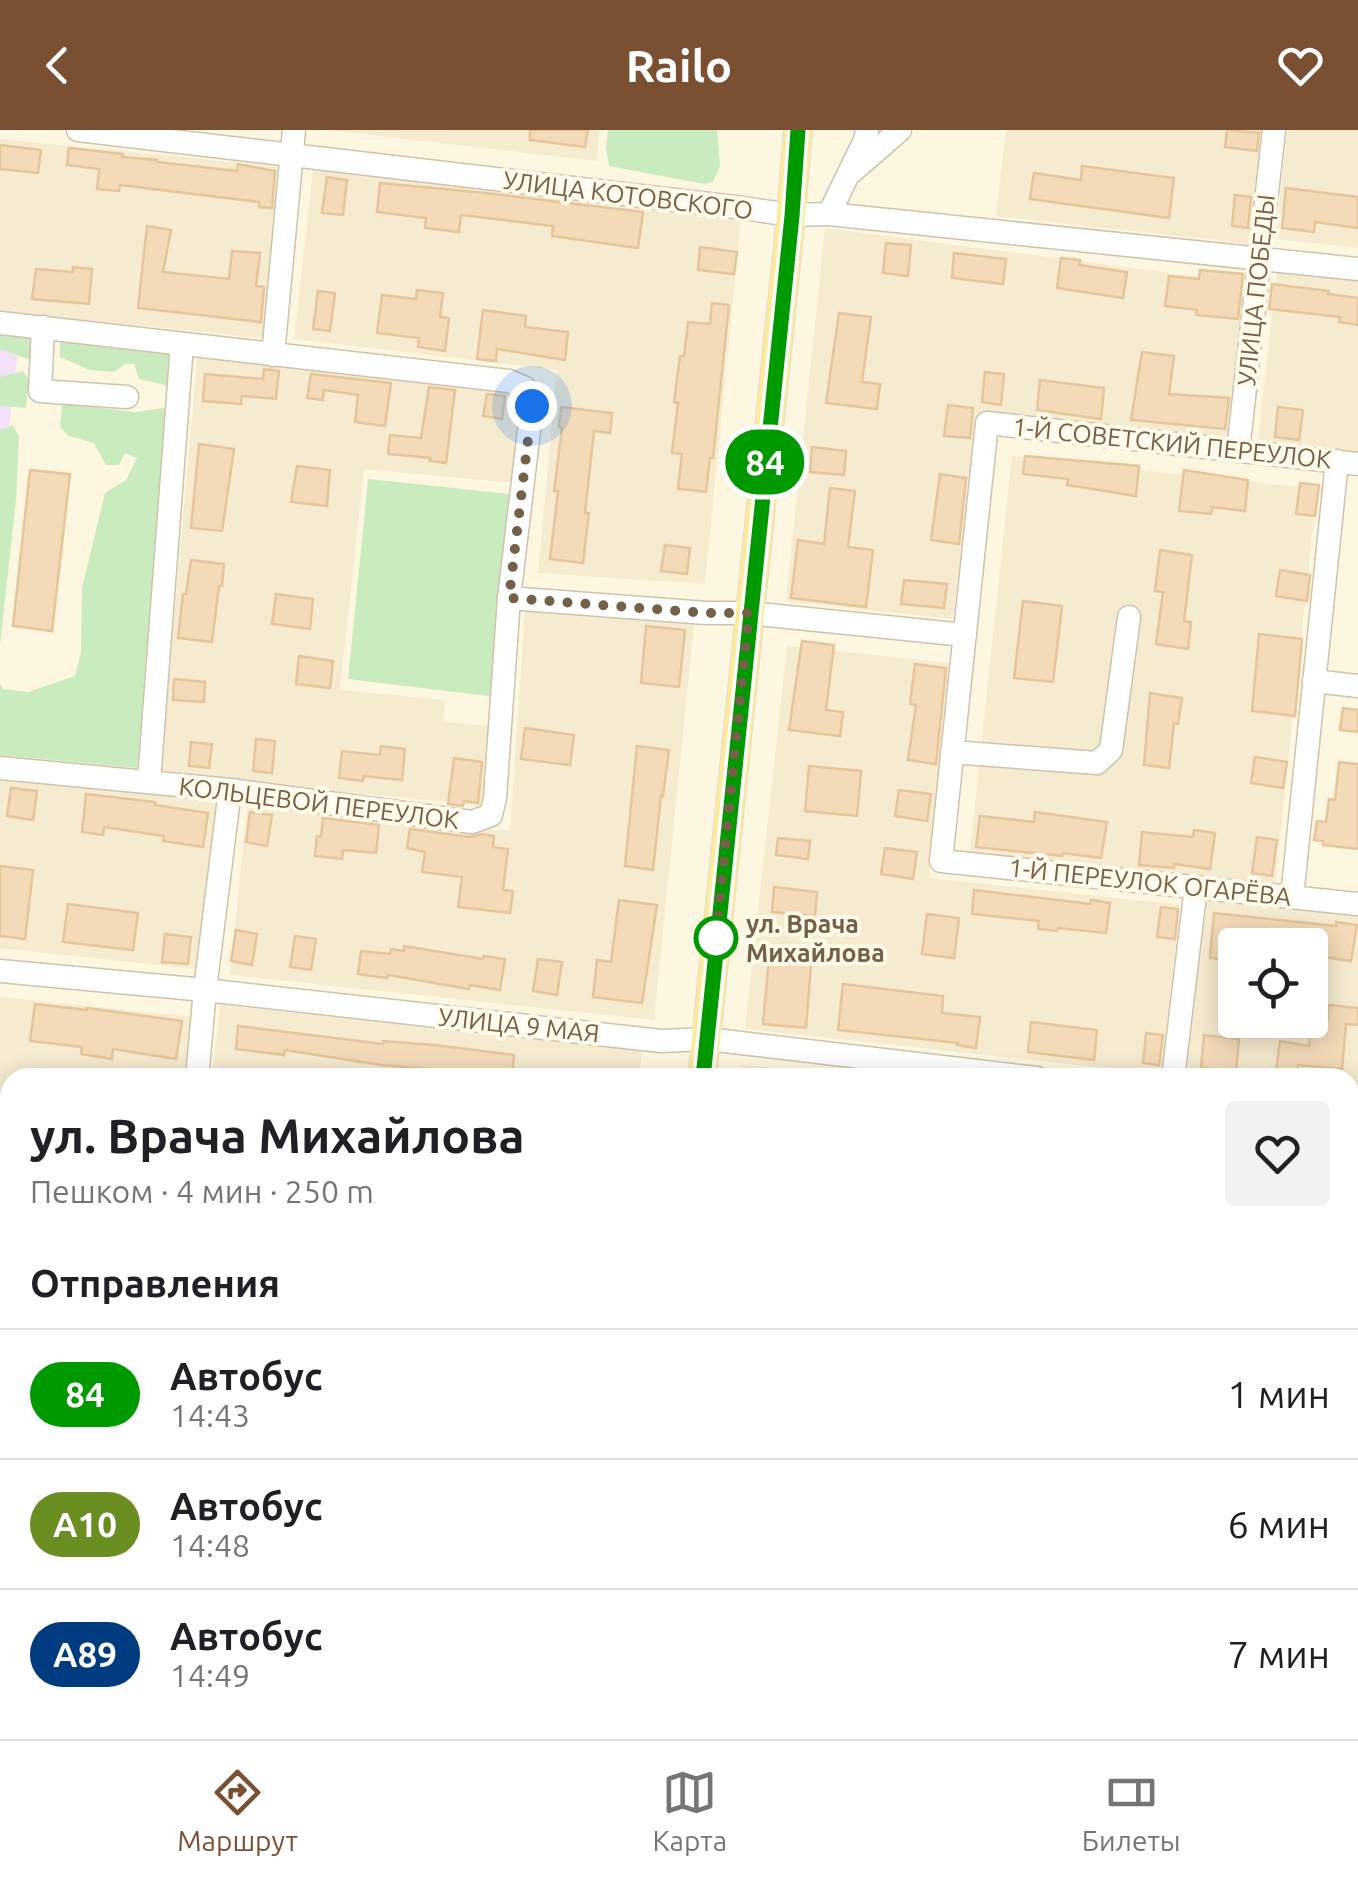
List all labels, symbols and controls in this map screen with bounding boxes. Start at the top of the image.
icon: back [30,38,85,93]
icon: heart [1273,38,1328,93]
text: Railo [626,40,732,91]
street label: УЛИЦА КОТОВСКОГО [502,166,754,224]
street label: УЛИЦА ПОБЕДЫ [1232,193,1280,387]
your location [507,381,557,431]
street label: 1-Й СОВЕТСКИЙ ПЕРЕУЛОК [1011,412,1333,474]
line badge: 84 [720,430,810,494]
text: 84 [745,442,785,482]
street label: КОЛЬЦЕВОЙ ПЕРЕУЛОК [177,772,461,834]
street label: 1-Й ПЕРЕУЛОК ОГАРЁВА [1007,853,1293,911]
place label: ул. Врача Михайлова [746,910,885,967]
marker: ул. Врача Михайлова [695,917,737,959]
map controls [1218,928,1328,1038]
button: locate [1218,928,1328,1038]
street label: УЛИЦА 9 МАЯ [437,1003,601,1047]
button: heart [1225,1101,1330,1206]
text: ул. Врача Михайлова [30,1108,525,1162]
text: Пешком · 4 мин · 250 m [30,1173,374,1209]
text: Отправления [30,1262,280,1304]
text: Автобус [170,1355,323,1397]
text: 1 мин [1228,1373,1330,1415]
text: 84 [65,1374,105,1414]
text: 14:43 [170,1397,250,1433]
text: Автобус [170,1485,323,1527]
text: 6 мин [1228,1503,1330,1545]
text: А10 [53,1504,117,1544]
text: 14:48 [170,1527,250,1563]
text: Автобус [170,1615,323,1657]
text: 7 мин [1228,1633,1330,1675]
text: А89 [53,1634,117,1674]
text: 14:49 [170,1657,250,1693]
tab: Маршрут [177,1765,298,1856]
tab: Карта [653,1765,727,1856]
tab: Билеты [1082,1765,1181,1856]

